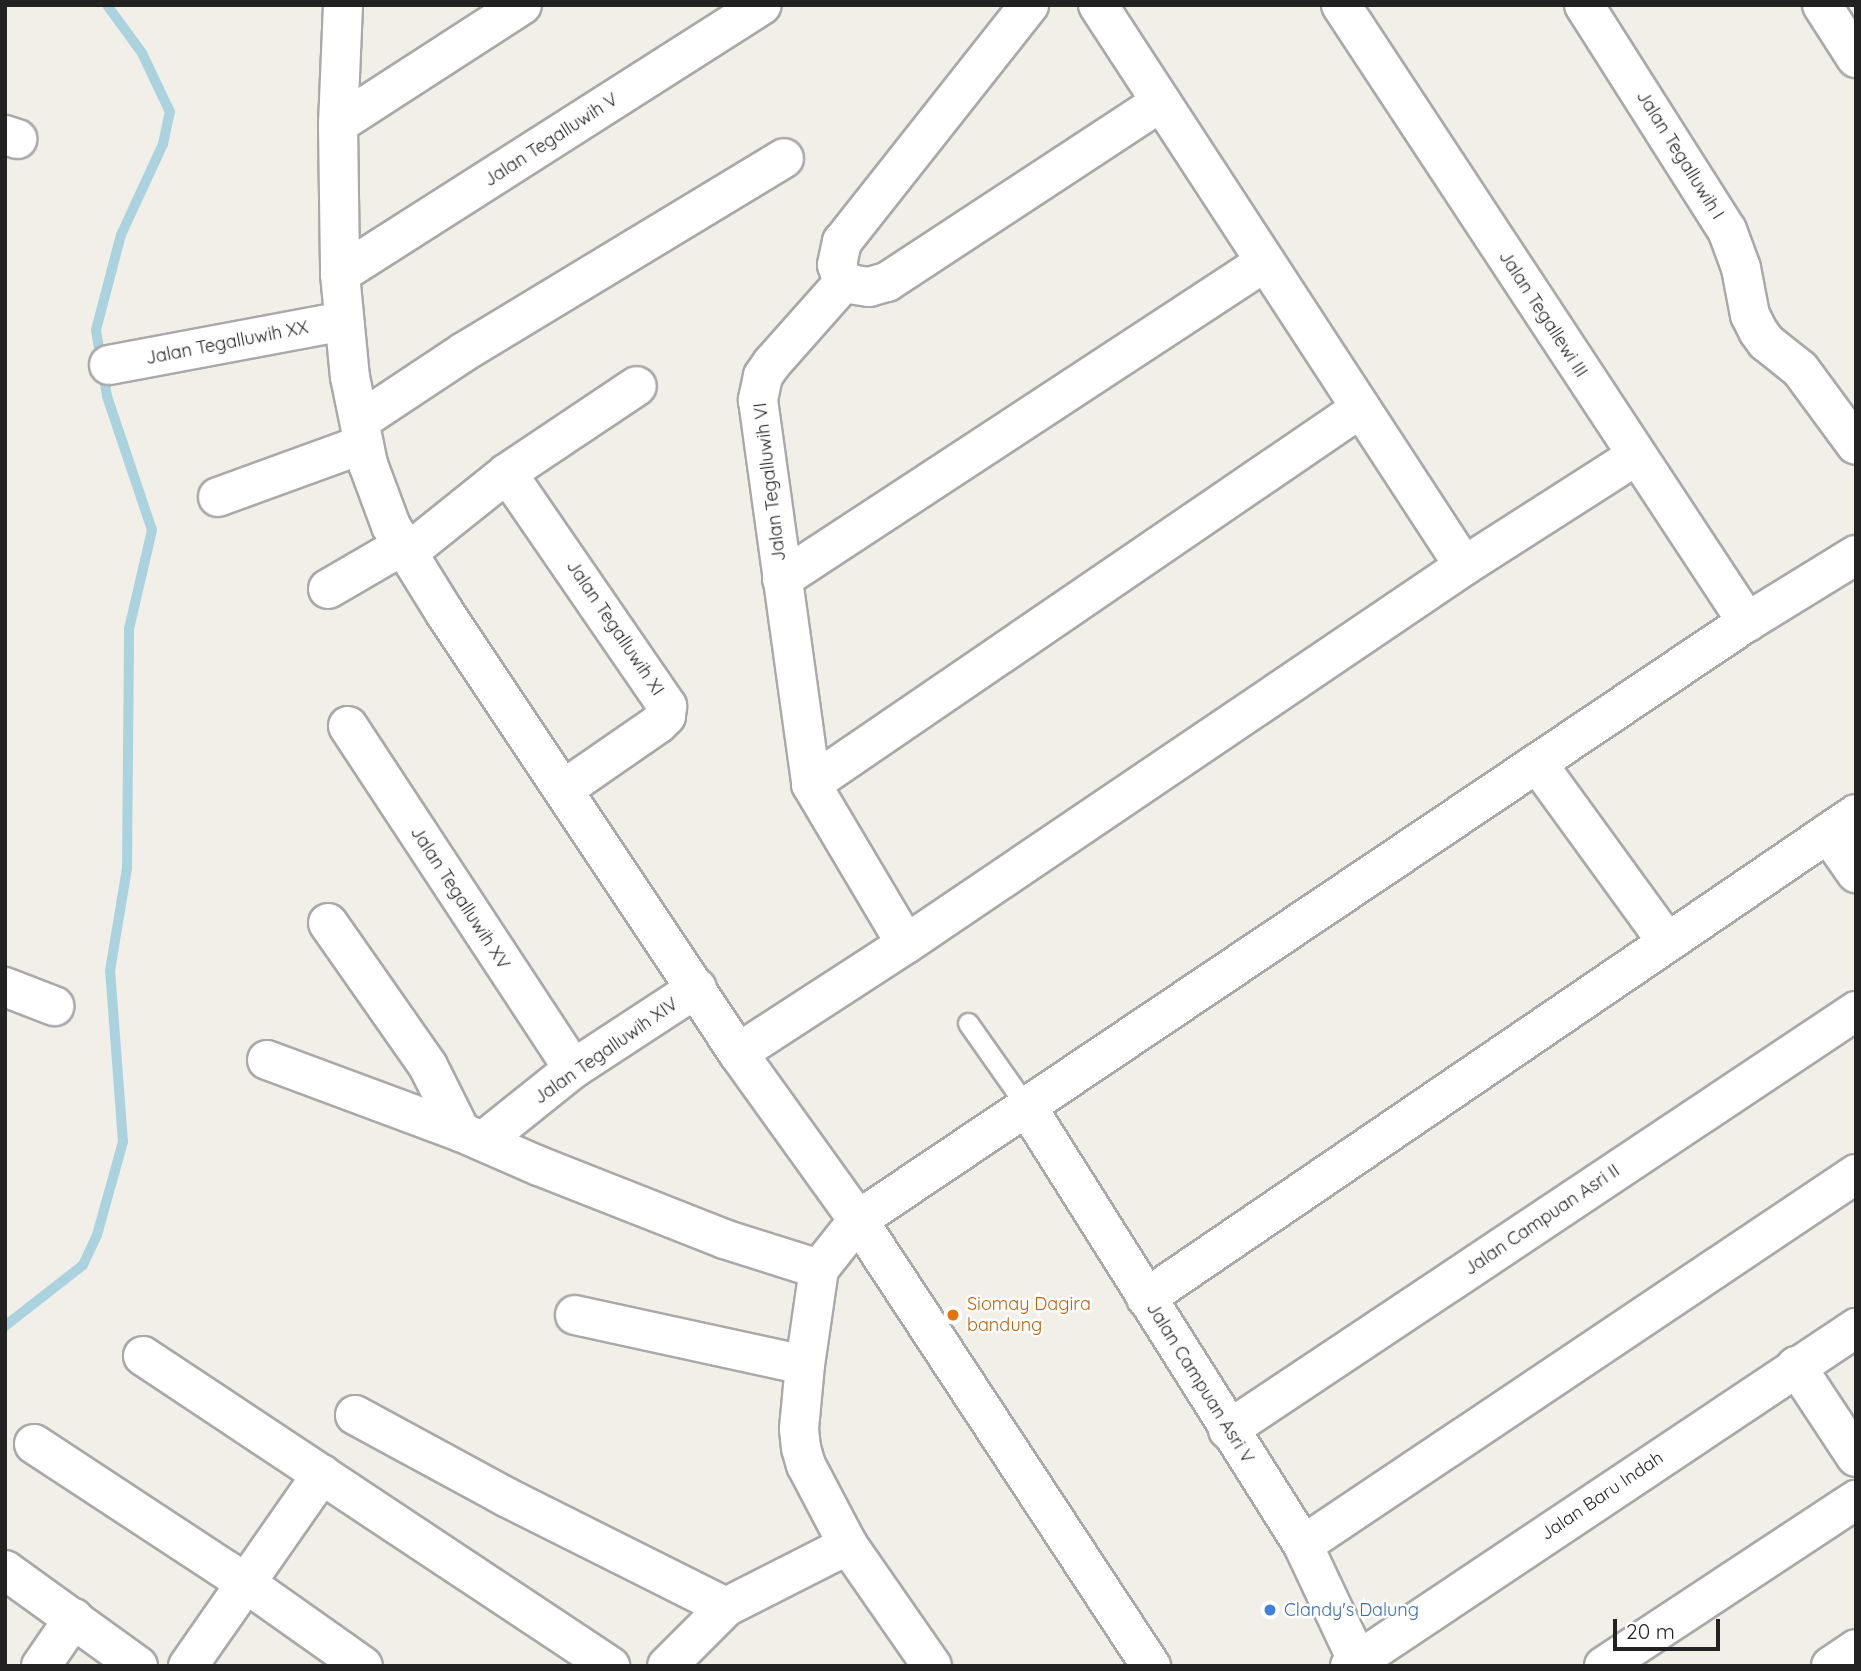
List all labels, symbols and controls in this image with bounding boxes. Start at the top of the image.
street label: Jalan Tegalluwih I [1632,87,1728,223]
street label: Jalan Tegalluwih V [480,89,622,191]
street label: Jalan Tegallewi III [1494,247,1592,381]
street label: Jalan Tegalluwih XX [144,317,310,369]
street label: Jalan Tegalluwih VI [750,401,790,563]
street label: Jalan Tegalluwih XI [562,556,668,700]
street label: Jalan Tegalluwih XV [406,822,514,974]
street label: Jalan Tegalluwih XIV [530,993,682,1109]
street label: Jalan Campuan Asri II [1460,1160,1624,1280]
place label: Siomay Dagira bandung [967,1294,1091,1336]
street label: Jalan Campuan Asri V [1142,1299,1258,1467]
marker: Siomay Dagira bandung [945,1307,961,1323]
street label: Jalan Baru Indah [1537,1447,1667,1545]
place label: Clandy's Dalung [1284,1599,1419,1621]
marker: Clandy's Dalung [1262,1602,1278,1618]
scale bar [1616,1604,1723,1648]
text: 20 m [1626,1618,1675,1644]

